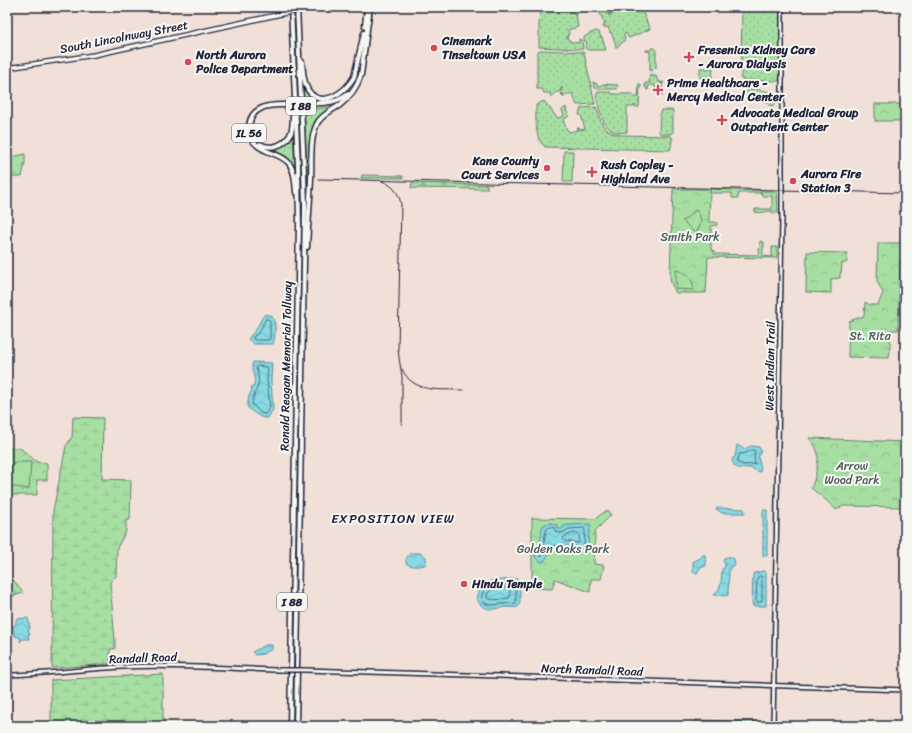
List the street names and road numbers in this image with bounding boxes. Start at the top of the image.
street label: South Lincolnway Street [58,14,190,60]
road number: I 88 [286,97,316,115]
road number: IL 56 [232,124,266,142]
street label: Ronald Reagan Memorial Tollway [274,280,298,451]
street label: West Indian Trail [758,321,782,411]
road number: I 88 [277,593,307,611]
street label: Randall Road [109,646,178,670]
street label: North Randall Road [541,657,644,683]

